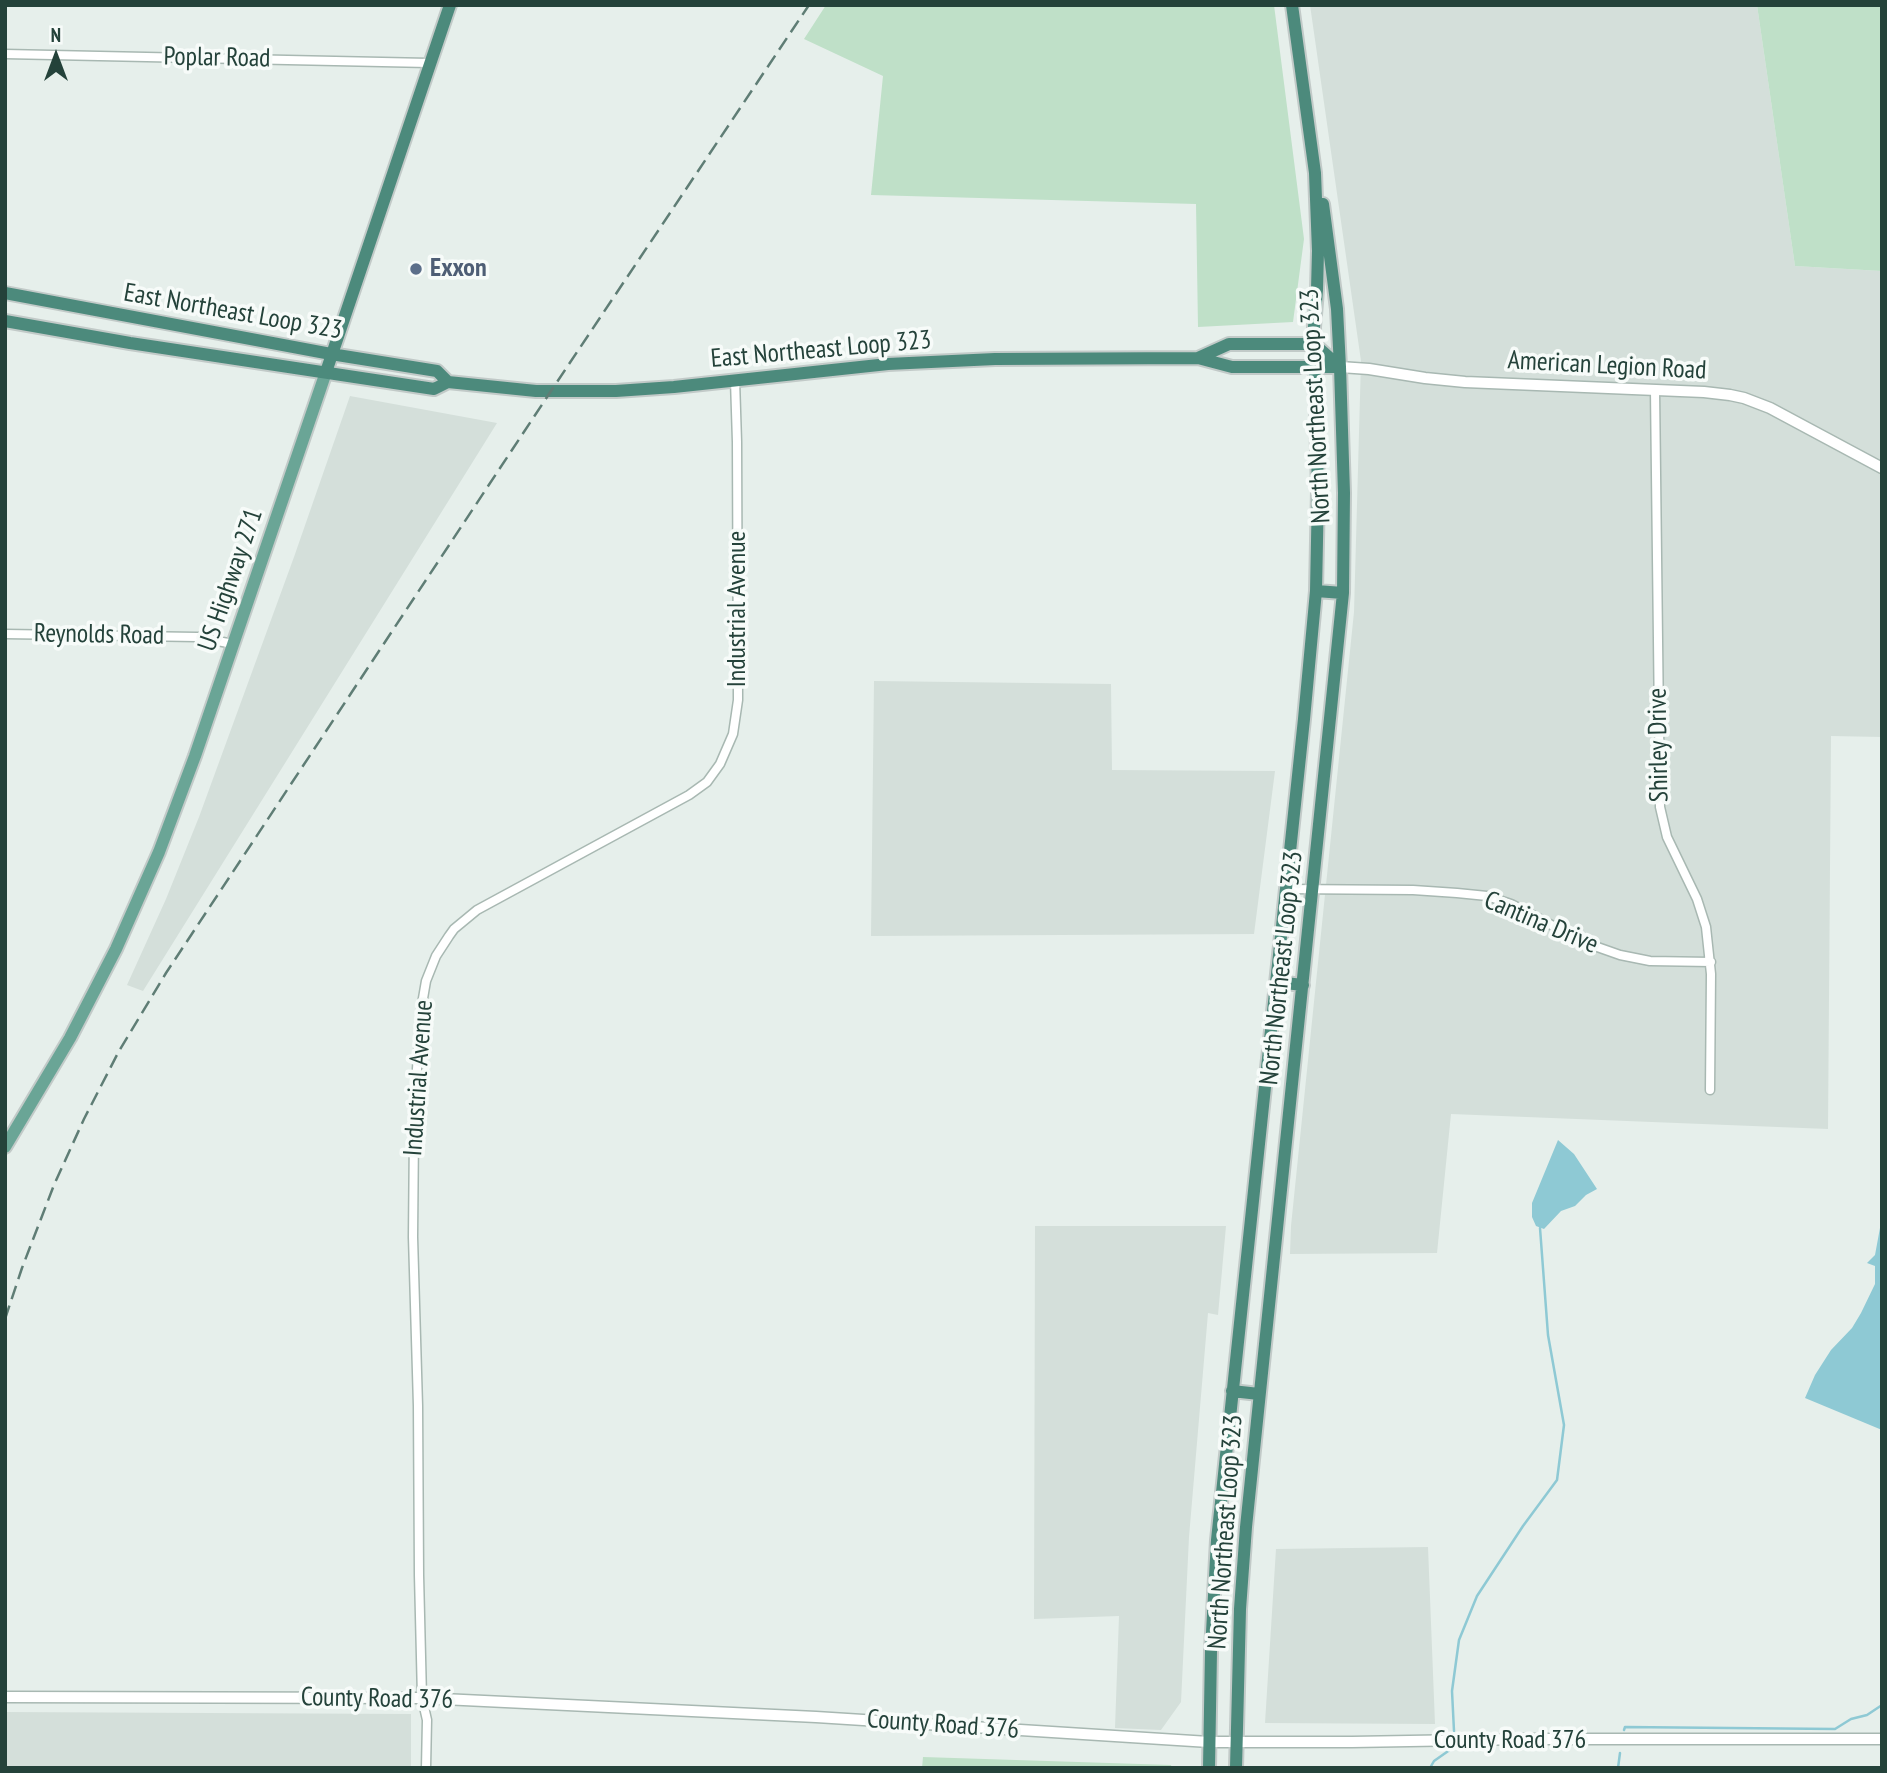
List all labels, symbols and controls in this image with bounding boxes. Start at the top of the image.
north arrow [21,21,91,91]
text: N [51,23,61,47]
street label: Poplar Road [163,41,271,75]
place label: Exxon [430,253,487,285]
marker: Exxon [408,261,424,277]
street label: East Northeast Loop 323 [121,277,345,347]
street label: North Northeast Loop 323 [1294,288,1338,524]
street label: East Northeast Loop 323 [709,325,933,375]
street label: American Legion Road [1507,345,1707,387]
street label: US Highway 271 [192,505,270,655]
street label: Industrial Avenue [722,531,754,687]
street label: Reynolds Road [34,618,164,652]
street label: Shirley Drive [1642,688,1676,802]
street label: North Northeast Loop 323 [1254,849,1310,1087]
street label: Cantina Drive [1479,885,1603,961]
street label: Industrial Avenue [398,999,440,1157]
street label: North Northeast Loop 323 [1202,1414,1250,1650]
street label: County Road 376 [301,1682,453,1716]
street label: County Road 376 [866,1704,1020,1746]
street label: County Road 376 [1434,1725,1586,1757]

